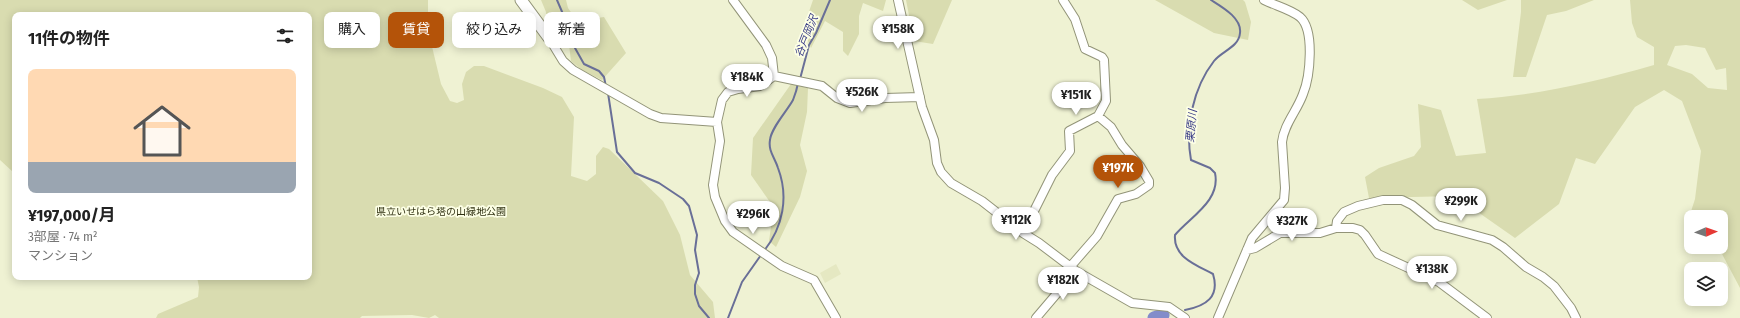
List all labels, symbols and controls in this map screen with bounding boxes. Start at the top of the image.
chip: 購入 [324,12,380,48]
chip: 賃貸 [388,12,444,48]
chip: 絞り込み [452,12,536,48]
chip: 新着 [544,12,600,48]
water label: 谷戸岡沢 [792,12,821,59]
pin: ¥158K [870,16,926,50]
text: ¥158K [882,21,914,36]
icon: filters [274,25,296,47]
text: 11件の物件 [28,28,110,49]
pin: ¥184K [719,64,775,98]
text: ¥184K [731,69,763,84]
pin: ¥526K [834,79,890,113]
pin: ¥151K [1048,82,1104,116]
text: ¥526K [845,84,879,99]
text: ¥151K [1061,87,1091,102]
icon: home [126,95,198,167]
water label: 栗原川 [1184,108,1199,143]
pin: ¥197K [1090,155,1146,189]
text: ¥197K [1102,160,1134,175]
pin: ¥299K [1433,188,1489,222]
text: ¥299K [1444,193,1478,208]
pin: ¥296K [725,201,781,235]
text: ¥197,000/月 [28,205,116,226]
park label: 県立いせはら塔の山緑地公園 [376,206,506,218]
text: ¥296K [736,206,770,221]
pin: ¥112K [988,207,1044,241]
pin: ¥327K [1264,208,1320,242]
north arrow [1684,210,1728,254]
map controls [1684,210,1728,306]
text: ¥112K [1001,212,1031,227]
text: ¥327K [1276,213,1308,228]
text: 3部屋 · 74 m² [28,229,98,244]
text: マンション [28,248,93,263]
pin: ¥138K [1404,256,1460,290]
text: ¥138K [1416,261,1448,276]
button: layers [1684,262,1728,306]
pin: ¥182K [1035,267,1091,301]
text: ¥182K [1047,272,1079,287]

